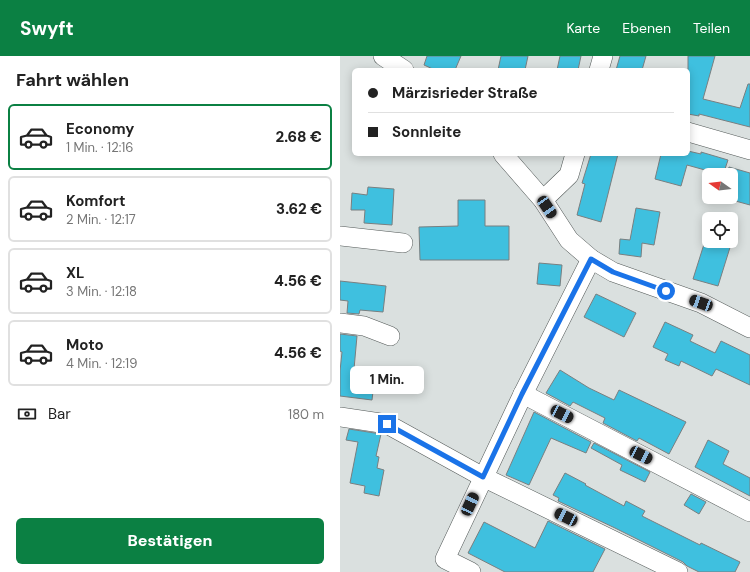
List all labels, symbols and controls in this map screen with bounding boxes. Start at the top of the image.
text: Swyft [20,16,74,41]
text: Karte [566,19,600,37]
text: Ebenen [622,19,671,37]
text: Teilen [693,19,730,37]
text: Fahrt wählen [16,68,129,92]
text: Märzisrieder Straße [392,83,538,103]
icon: car [18,119,54,155]
text: Economy [66,119,134,139]
text: Sonnleite [392,122,461,142]
text: 2.68 € [276,127,322,147]
text: 1 Min. · 12:16 [66,139,133,156]
north arrow [702,168,738,204]
map controls [702,168,738,248]
icon: car [18,191,54,227]
text: Komfort [66,191,125,211]
car [535,194,559,220]
text: 3.62 € [276,199,322,219]
text: 2 Min. · 12:17 [66,211,136,228]
button: locate [702,212,738,248]
icon: car [18,263,54,299]
text: XL [66,263,84,283]
text: 4.56 € [274,271,322,291]
route start [657,282,675,300]
text: 3 Min. · 12:18 [66,283,137,300]
car [688,293,714,313]
icon: car [18,335,54,371]
text: Moto [66,335,104,355]
text: 4.56 € [274,343,322,363]
text: 4 Min. · 12:19 [66,355,137,372]
callout: 1 Min. [350,366,424,394]
text: 1 Min. [370,371,404,388]
icon: cash [16,403,38,425]
car [549,403,575,425]
text: Bar [48,404,71,424]
text: 180 m [288,406,324,423]
route end [378,415,396,433]
car [628,444,654,466]
car [459,491,481,517]
car [553,506,579,528]
button: Bestätigen [16,518,324,564]

